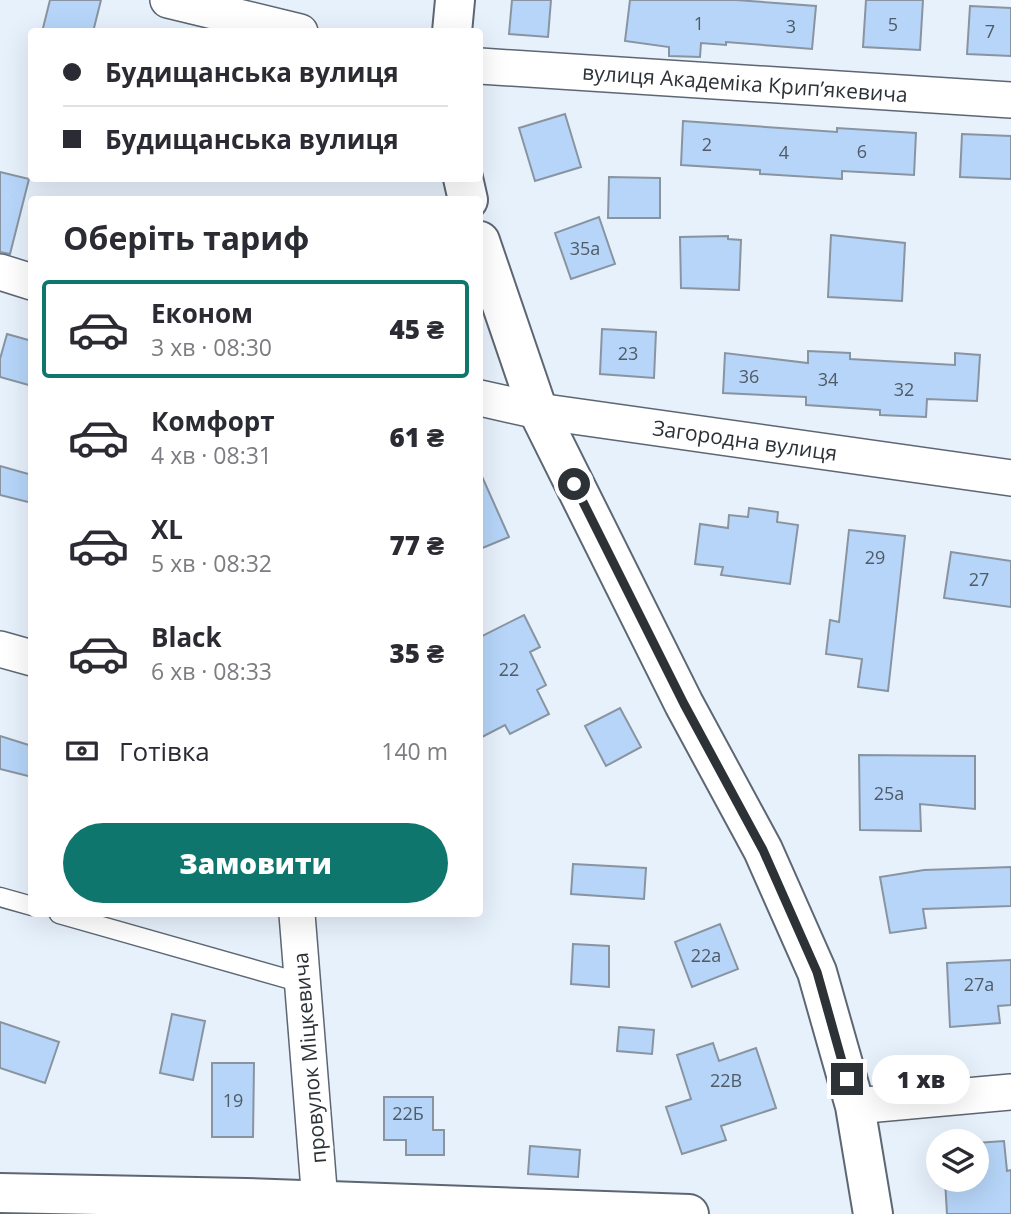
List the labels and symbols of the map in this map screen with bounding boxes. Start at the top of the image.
house number: 1 [694,11,704,35]
house number: 5 [888,12,898,36]
house number: 3 [786,14,796,38]
house number: 7 [985,19,995,43]
street label: вулиця Академіка Крипʼякевича [581,58,909,108]
house number: 2 [702,132,712,156]
house number: 6 [857,139,867,163]
house number: 4 [779,140,789,164]
house number: 35а [570,236,600,260]
house number: 23 [618,341,638,365]
house number: 36 [739,364,759,388]
house number: 34 [818,367,838,391]
house number: 32 [894,377,914,401]
street label: Загородна вулиця [651,413,839,467]
route start [558,468,590,500]
house number: 29 [865,545,885,569]
house number: 27 [969,567,989,591]
house number: 22 [499,657,519,681]
house number: 25а [874,781,904,805]
house number: 22а [691,943,721,967]
street label: провулок Міцкевича [286,951,332,1165]
house number: 27а [964,972,994,996]
callout: 1 хв [872,1054,970,1104]
route end [831,1063,863,1095]
house number: 22В [710,1068,742,1092]
house number: 19 [223,1088,243,1112]
house number: 22Б [392,1101,424,1125]

